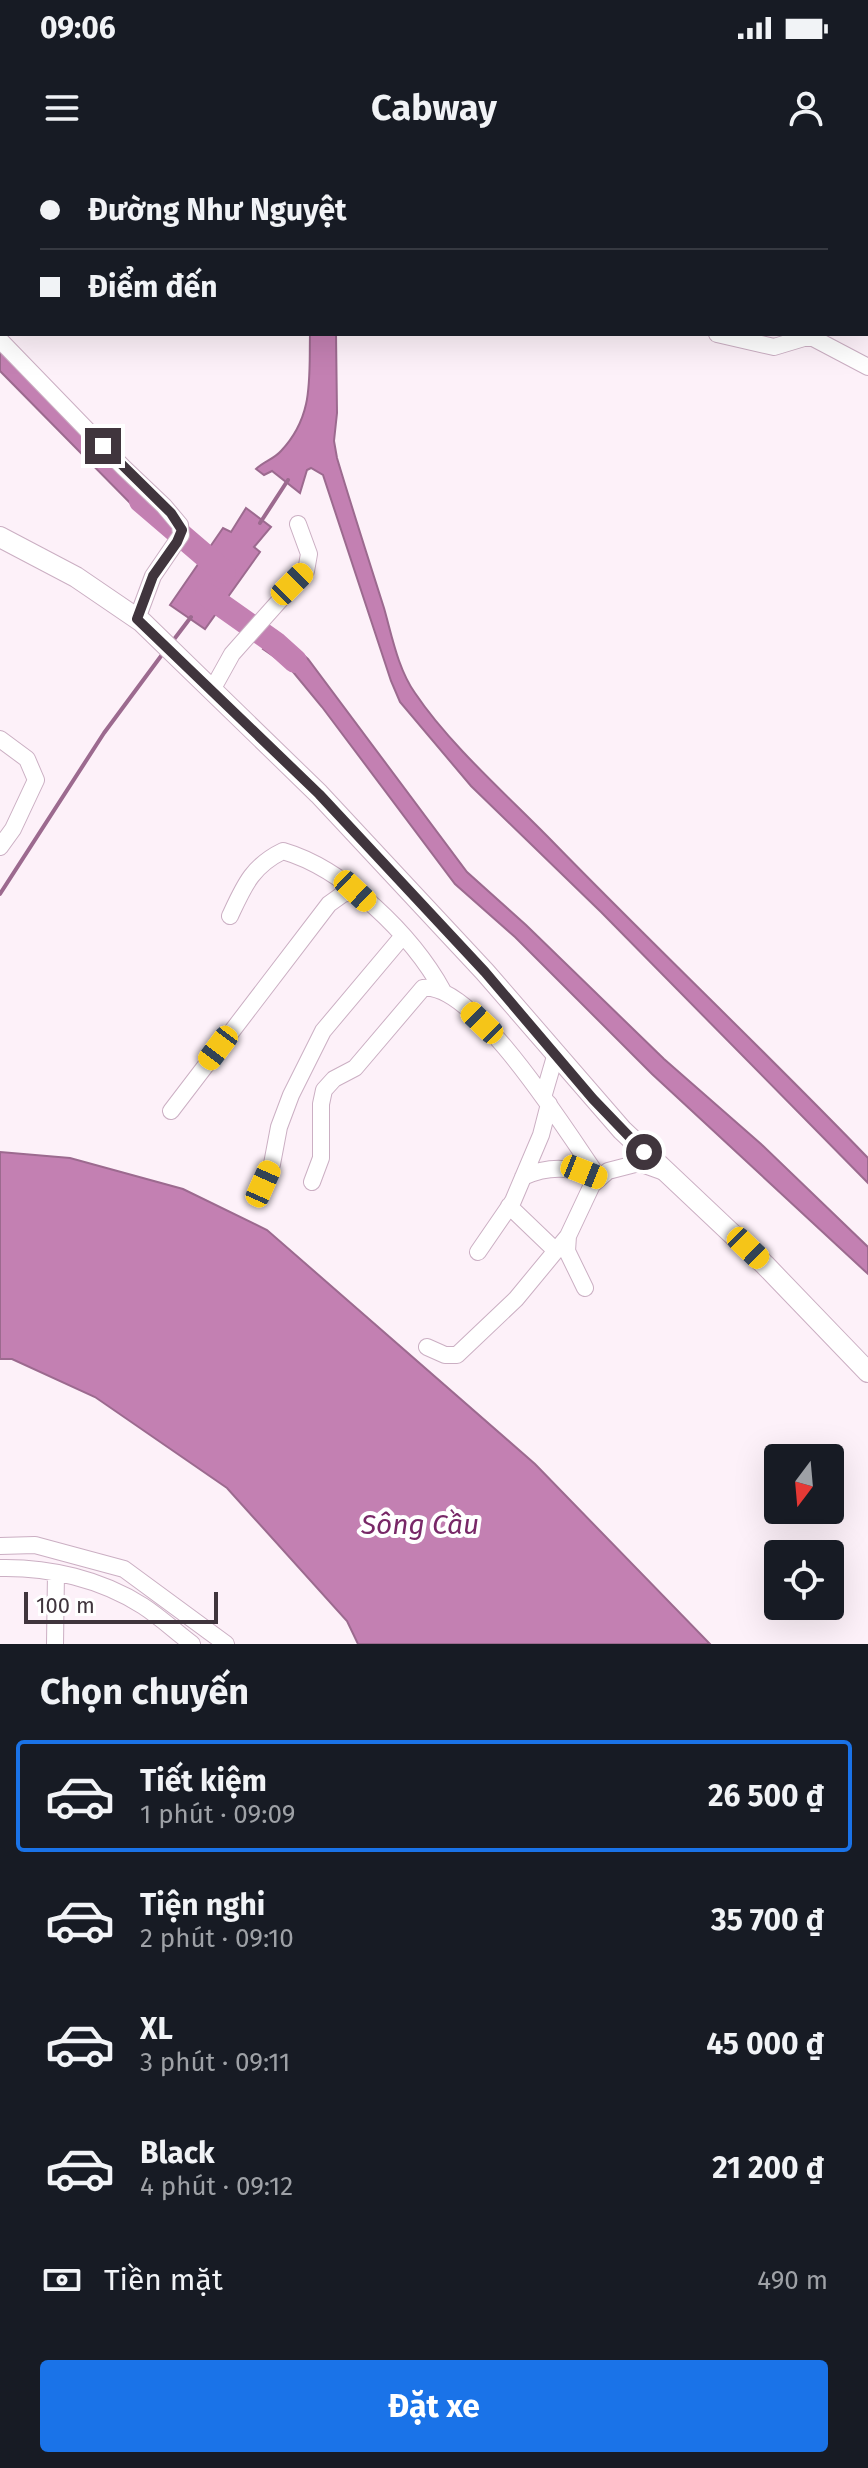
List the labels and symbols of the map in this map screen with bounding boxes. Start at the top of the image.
route end [85,428,121,464]
car [267,559,317,609]
car [329,866,381,916]
car [456,998,508,1048]
car [194,1022,242,1074]
route start [626,1134,662,1170]
car [557,1152,611,1192]
car [242,1157,284,1211]
car [722,1223,774,1273]
north arrow [764,1444,844,1524]
water label: Sông Cầu [360,1508,479,1541]
scale bar [24,1588,218,1624]

